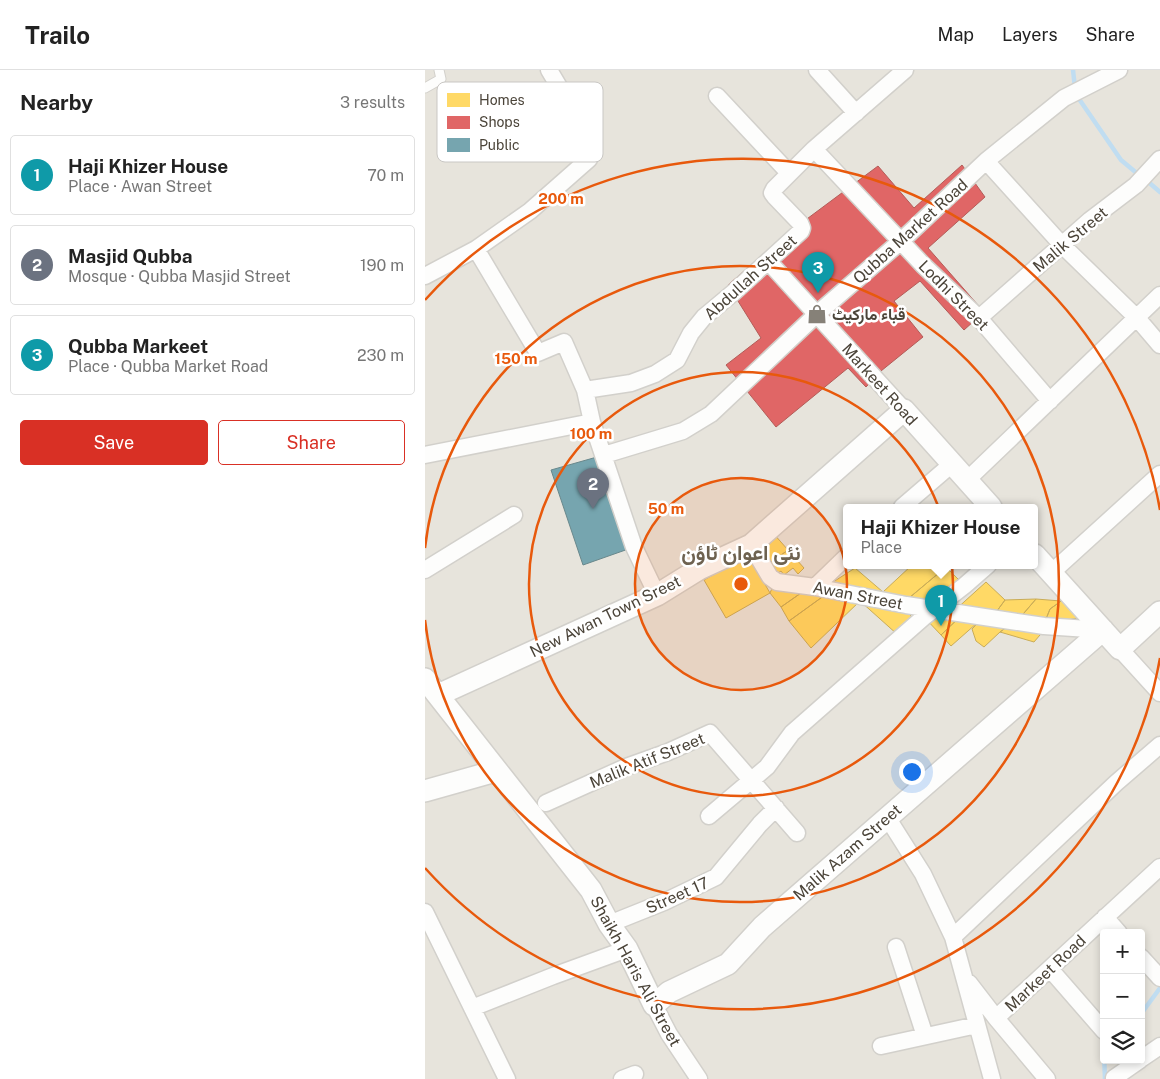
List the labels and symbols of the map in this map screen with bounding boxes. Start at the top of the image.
legend [437,82,603,162]
text: Homes [479,92,525,108]
text: Shops [479,114,520,130]
text: Public [479,137,520,153]
street label: Qubba Market Road [849,175,972,288]
text: 200 m [538,190,584,207]
street label: Malik Street [1029,203,1111,276]
street label: Abdullah Street [700,231,801,324]
pin: 3 [802,252,834,293]
street label: Lodhi Street [915,256,993,334]
shop icon: قباء مارکیٹ [806,303,828,325]
place label: قباء مارکیٹ [832,305,905,325]
street label: Markeet Road [838,339,921,429]
text: 150 m [494,350,538,367]
text: 100 m [570,425,612,442]
pin: 2 [577,468,609,509]
text: 50 m [648,500,684,517]
district label: نئی اعوان ٹاؤن [681,540,801,566]
street label: New Awan Town Sreet [527,572,684,661]
centre of rings [732,575,750,593]
street label: Awan Street [811,577,905,614]
pin: 1 [925,585,957,626]
street label: Malik Atif Street [587,729,707,792]
your location [899,759,925,785]
street label: Malik Azam Street [789,800,905,905]
street label: Street 17 [643,873,712,918]
street label: Shaikh Haris Ali Street [586,893,685,1050]
street label: Markeet Road [1001,931,1090,1016]

